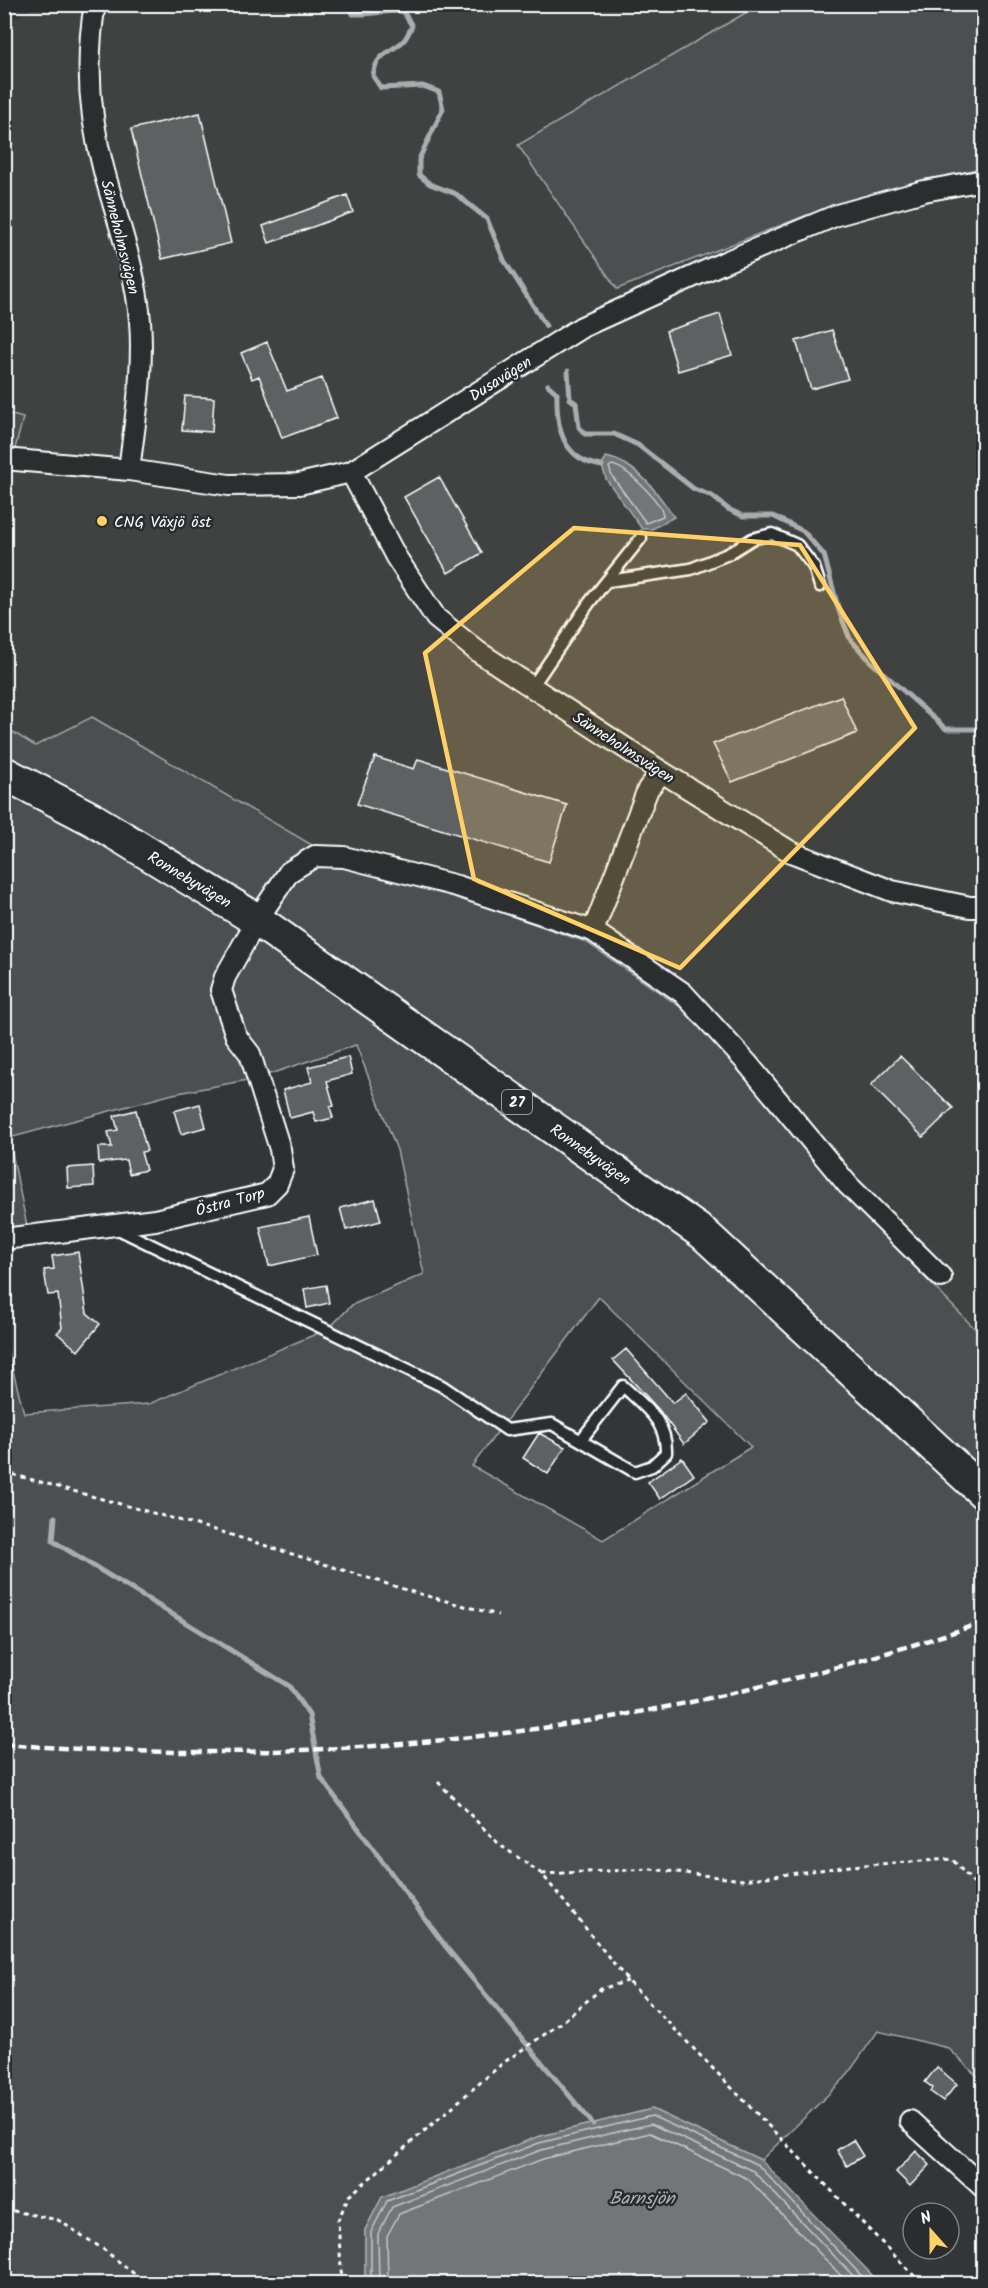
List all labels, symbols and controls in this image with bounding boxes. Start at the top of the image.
street label: Sänneholmsvägen [93,177,146,297]
street label: Dusavägen [465,350,537,408]
place label: CNG Växjö öst [114,510,212,535]
marker: CNG Växjö öst [95,514,109,528]
street label: Sänneholmsvägen [567,706,679,791]
street label: Ronnebyvägen [142,845,236,915]
road number: 27 [502,1090,532,1114]
street label: Ronnebyvägen [544,1118,636,1193]
street label: Östra Torp [193,1181,268,1224]
water label: Barnsjön [609,2185,676,2214]
north arrow [901,2201,961,2261]
text: N [917,2205,935,2232]

